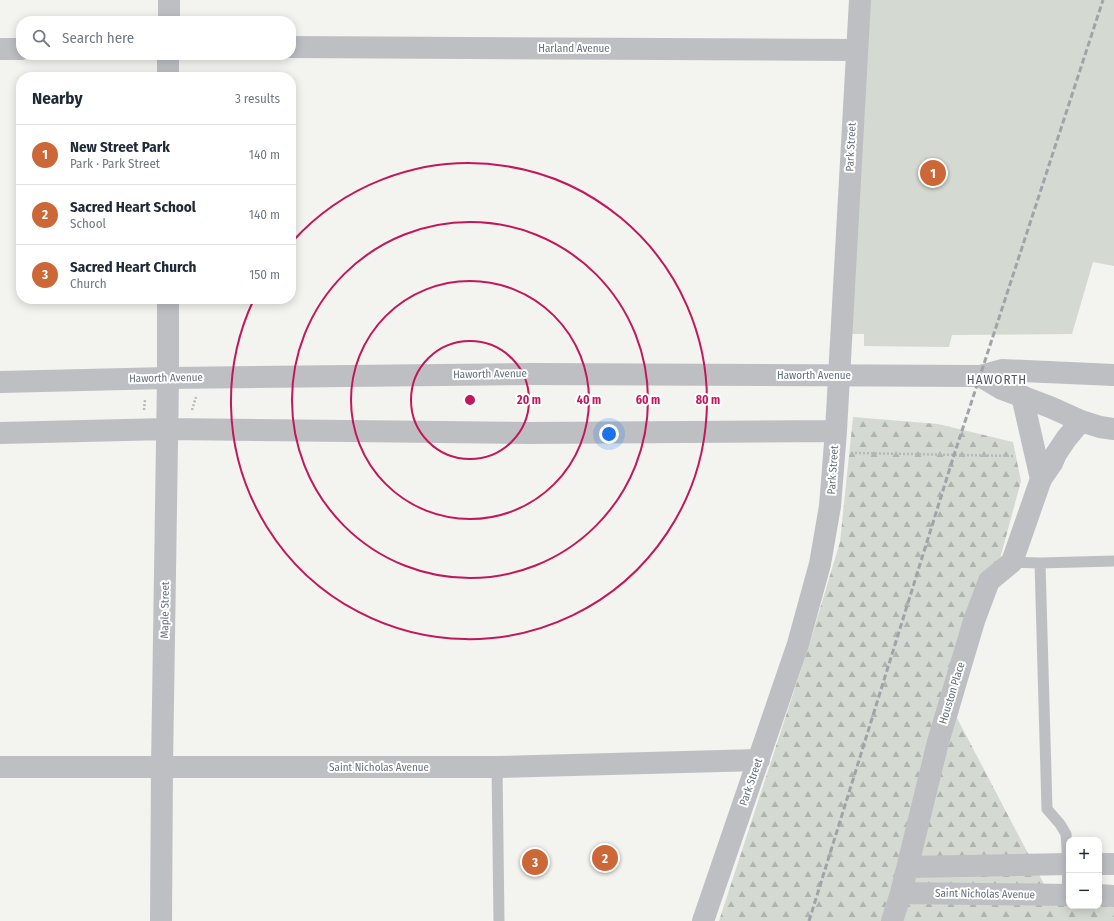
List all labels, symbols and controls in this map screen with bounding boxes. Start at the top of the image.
search box [16,16,296,60]
icon: search [30,27,52,49]
text: Search here [62,29,134,47]
street label: Harland Avenue [538,42,610,55]
text: Nearby [32,88,83,109]
text: 3 results [235,91,280,106]
street label: Park Street [843,122,859,172]
text: New Street Park [70,138,170,156]
text: 1 [42,147,48,162]
text: 140 m [249,147,280,162]
text: Park · Park Street [70,156,160,171]
pin: 1 [920,158,946,188]
text: Sacred Heart School [70,198,196,216]
text: 2 [42,207,48,222]
text: 140 m [249,207,280,222]
text: School [70,216,106,231]
text: Sacred Heart Church [70,258,196,276]
text: 3 [42,267,48,282]
text: 150 m [249,267,280,282]
text: Church [70,276,107,291]
street label: Haworth Avenue [453,367,527,381]
street label: Haworth Avenue [777,369,851,382]
street label: Haworth Avenue [129,371,203,385]
district label: HAWORTH [967,372,1027,387]
centre of rings [463,393,477,407]
text: 20 m [516,393,541,407]
text: 40 m [577,393,601,407]
text: 60 m [636,393,660,407]
text: 80 m [696,393,720,407]
your location [599,424,619,444]
street label: Park Street [825,445,841,495]
street label: Maple Street [158,581,172,639]
street label: Houston Place [936,660,968,726]
street label: Park Street [737,756,765,807]
street label: Saint Nicholas Avenue [329,761,429,774]
map controls [1066,837,1102,909]
button: + [1066,837,1102,873]
pin: 2 [592,843,618,873]
pin: 3 [522,847,548,877]
button: − [1066,873,1102,909]
street label: Saint Nicholas Avenue [935,887,1035,901]

